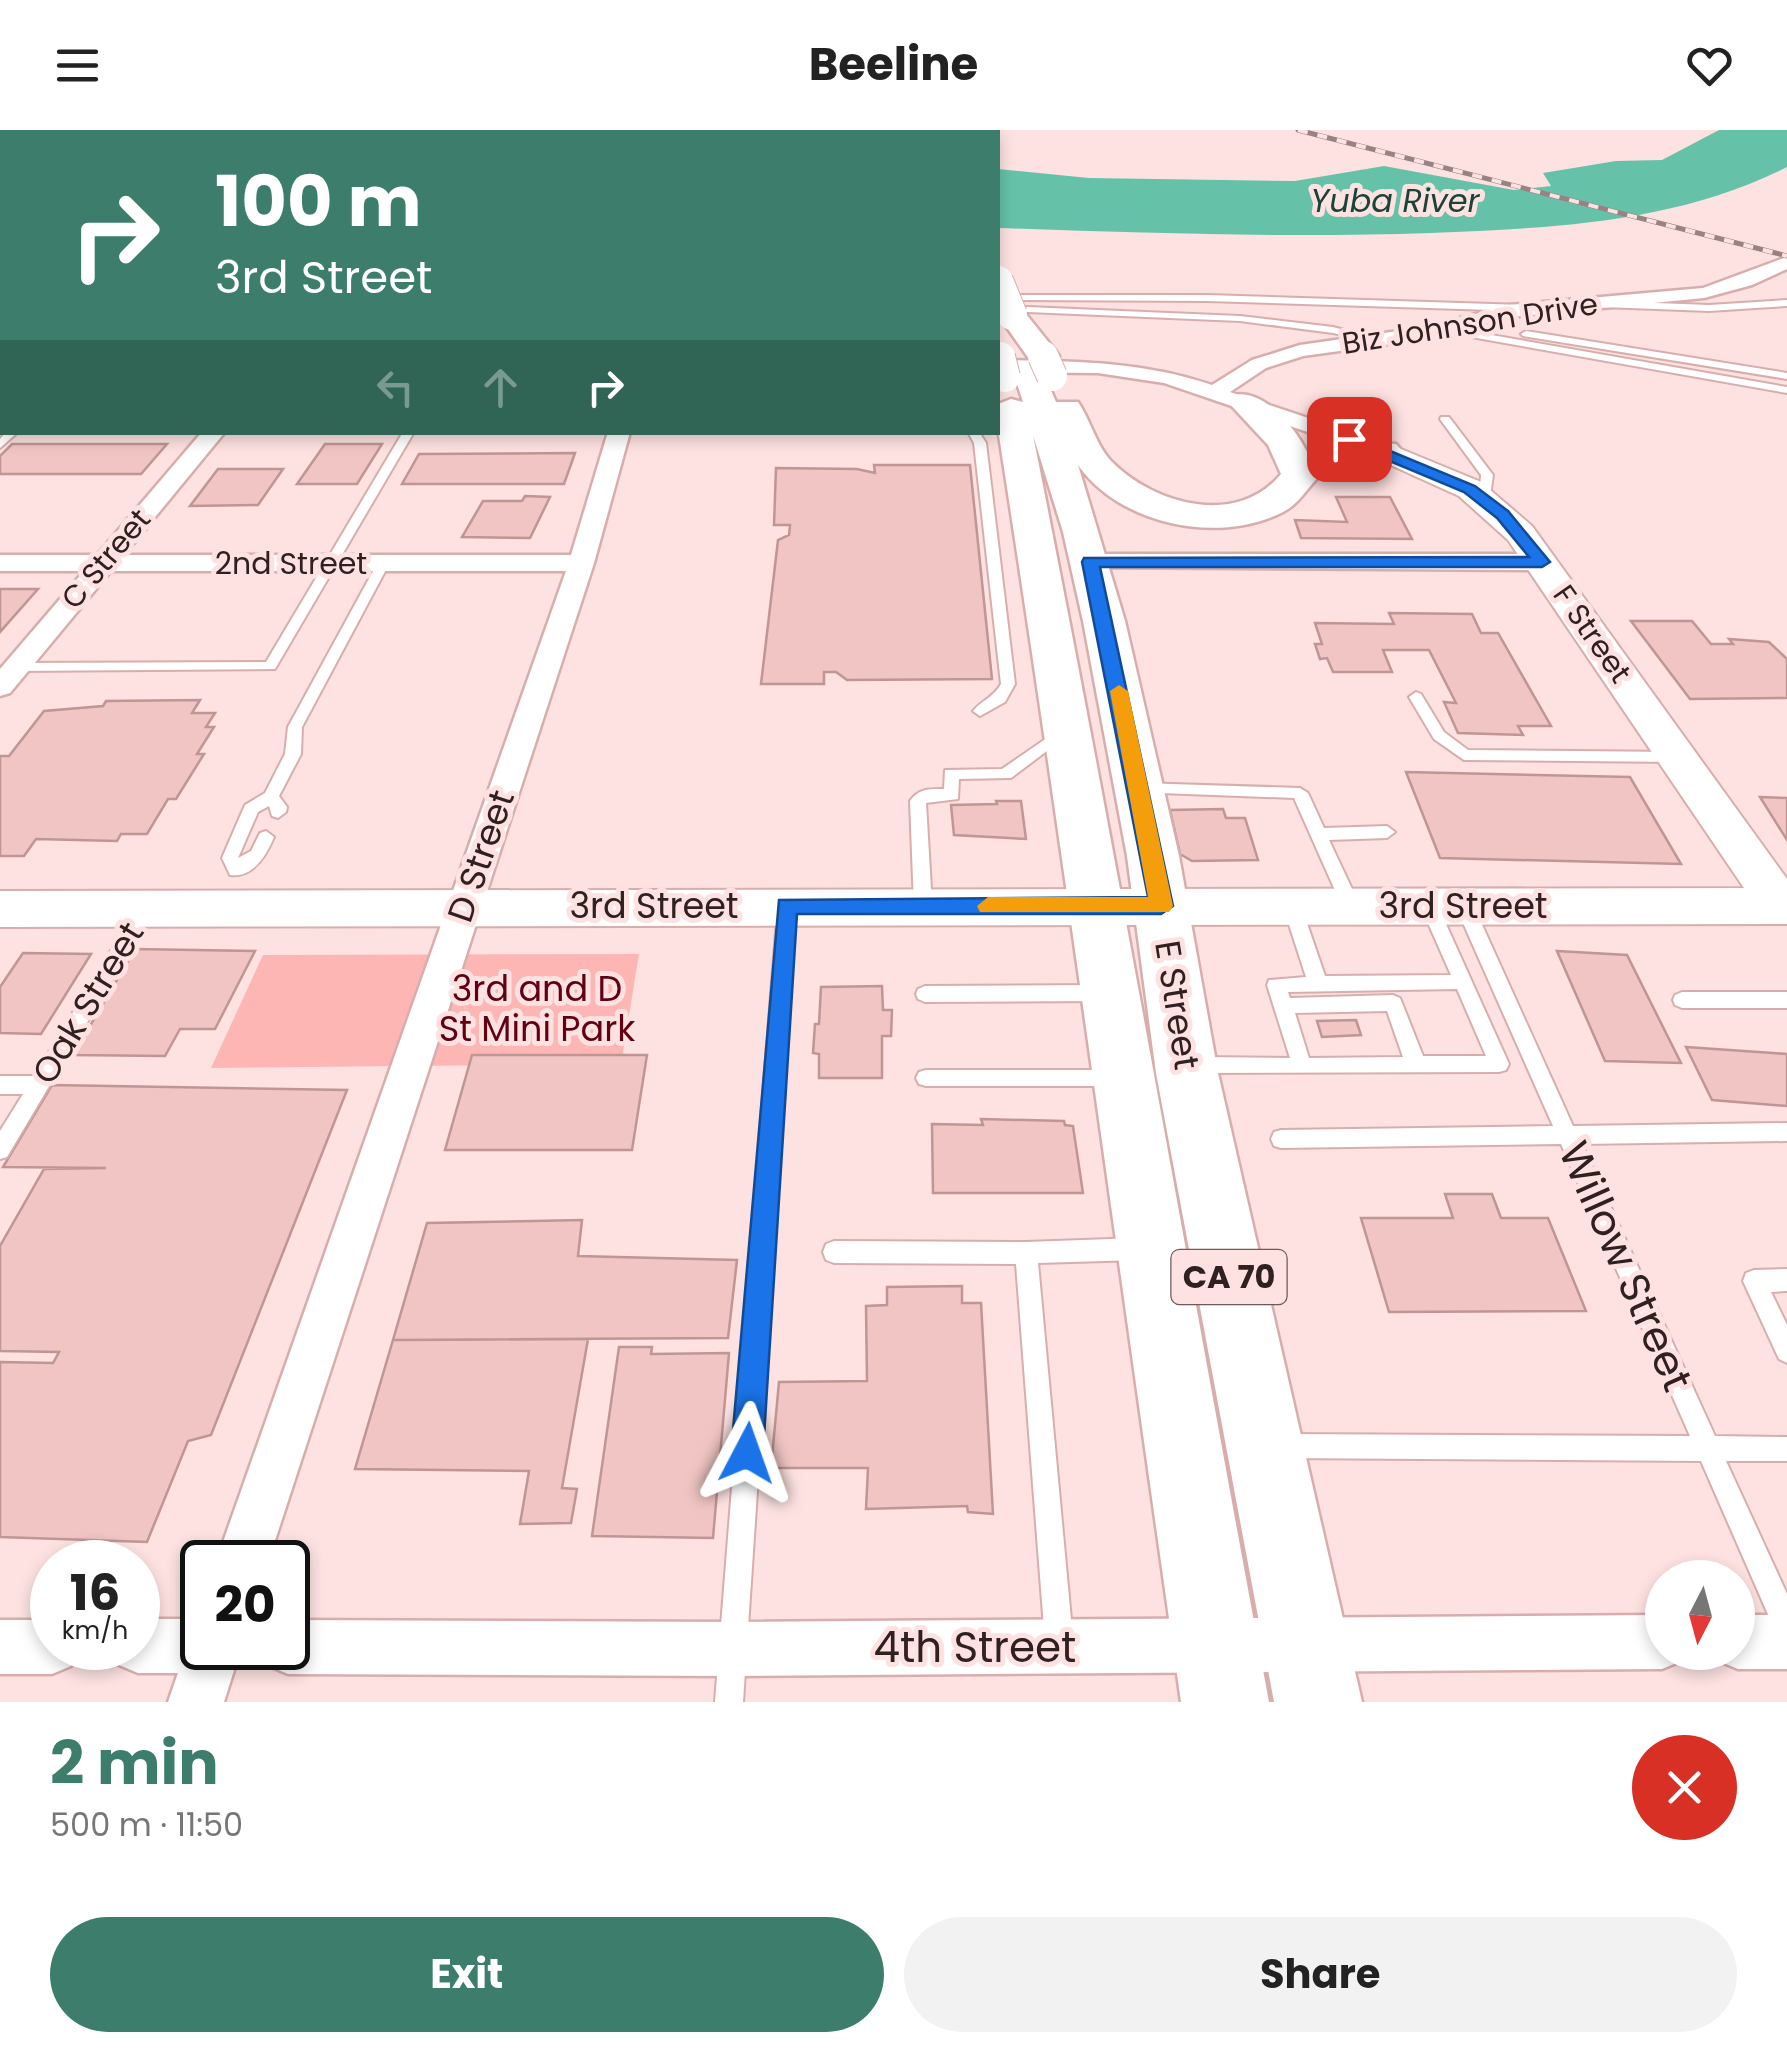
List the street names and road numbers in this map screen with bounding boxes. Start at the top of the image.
street label: Biz Johnson Drive [1339,282,1601,365]
street label: C Street [51,499,160,618]
street label: 2nd Street [215,542,367,585]
street label: F Street [1543,576,1642,692]
street label: D Street [435,783,526,928]
street label: 3rd Street [569,881,739,930]
street label: 3rd Street [1378,881,1548,930]
street label: Oak Street [20,913,155,1093]
street label: E Street [1143,937,1212,1073]
street label: Willow Street [1544,1132,1707,1400]
road number: CA 70 [1172,1250,1286,1304]
street label: 4th Street [874,1618,1076,1677]

